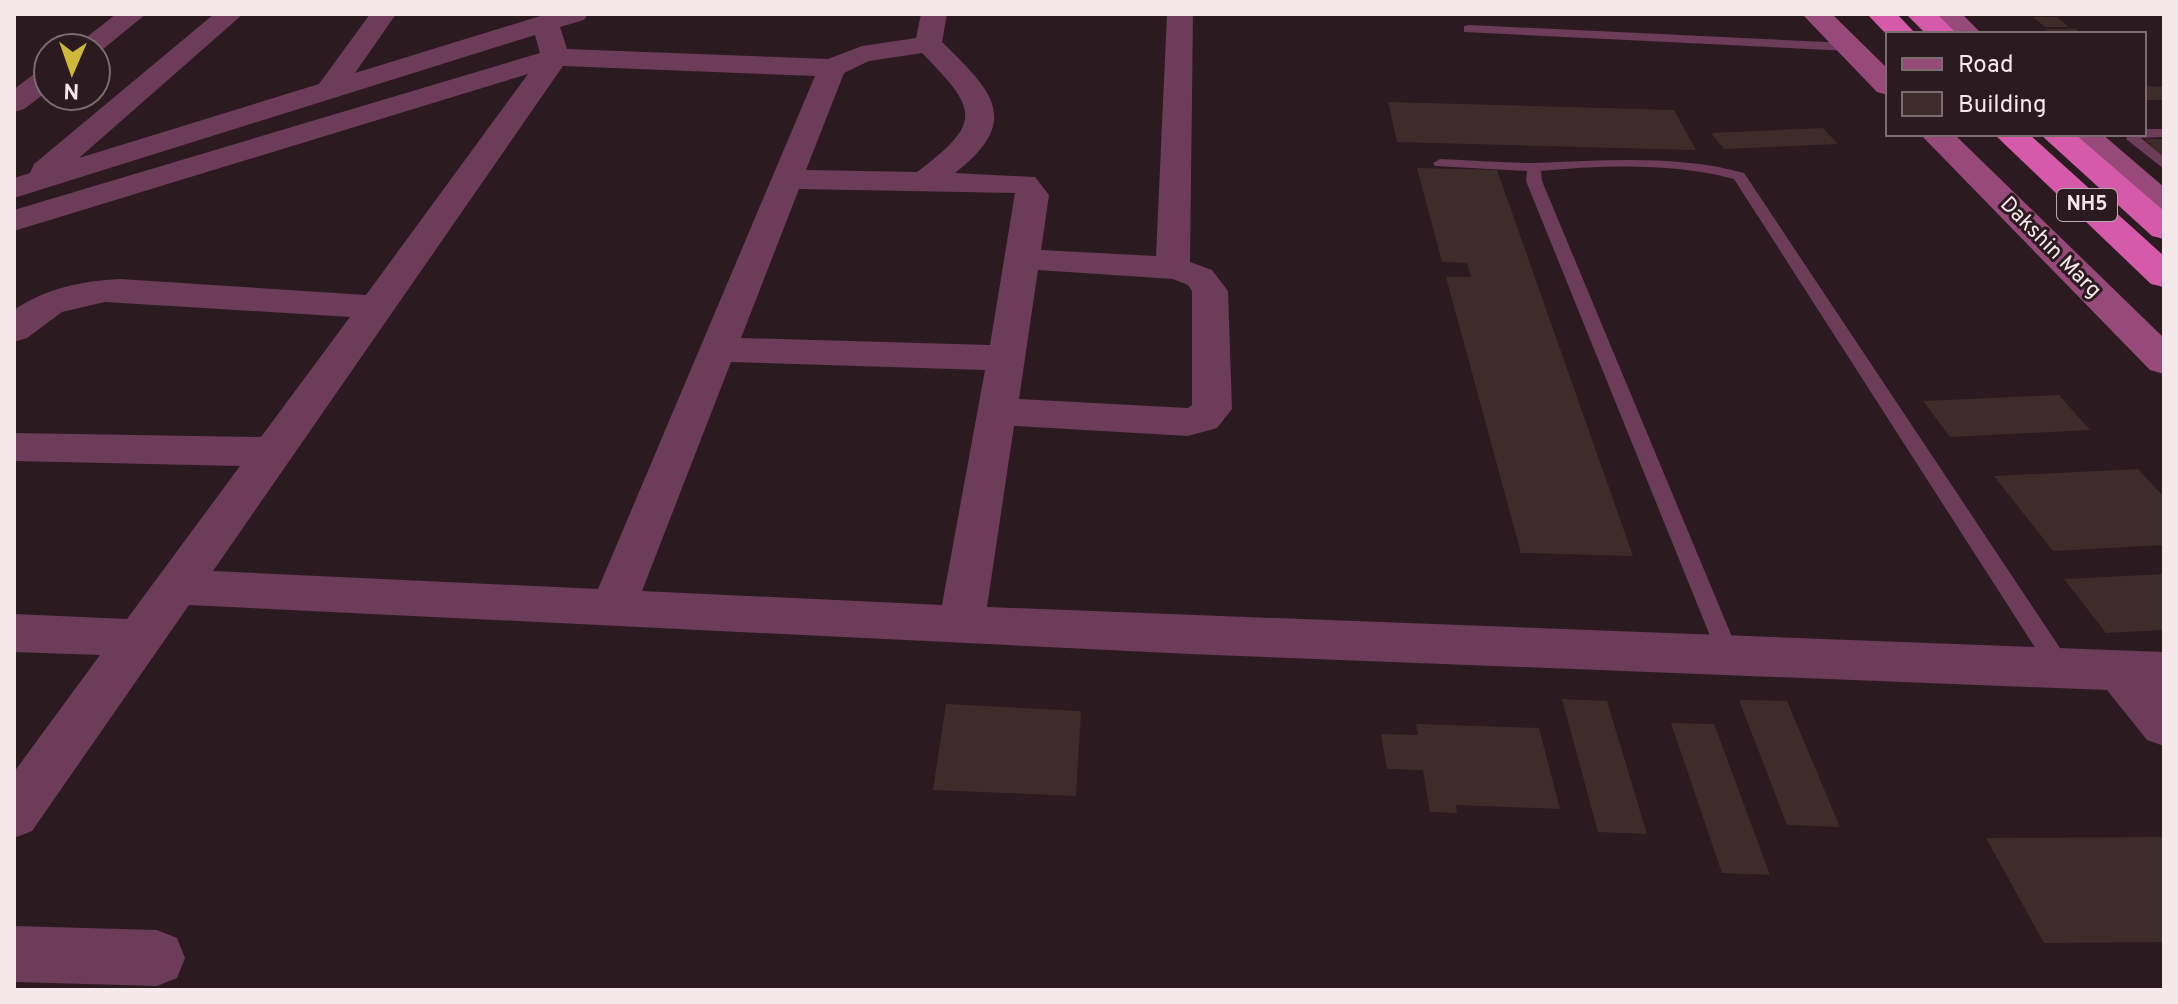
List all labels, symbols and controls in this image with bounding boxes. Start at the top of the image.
north arrow [32,32,112,112]
legend [1886,32,2146,136]
text: Road [1958,51,2014,81]
text: N [63,76,80,103]
text: Building [1958,91,2047,121]
road number: NH5 [2057,189,2117,221]
street label: Dakshin Marg [1994,192,2106,304]

